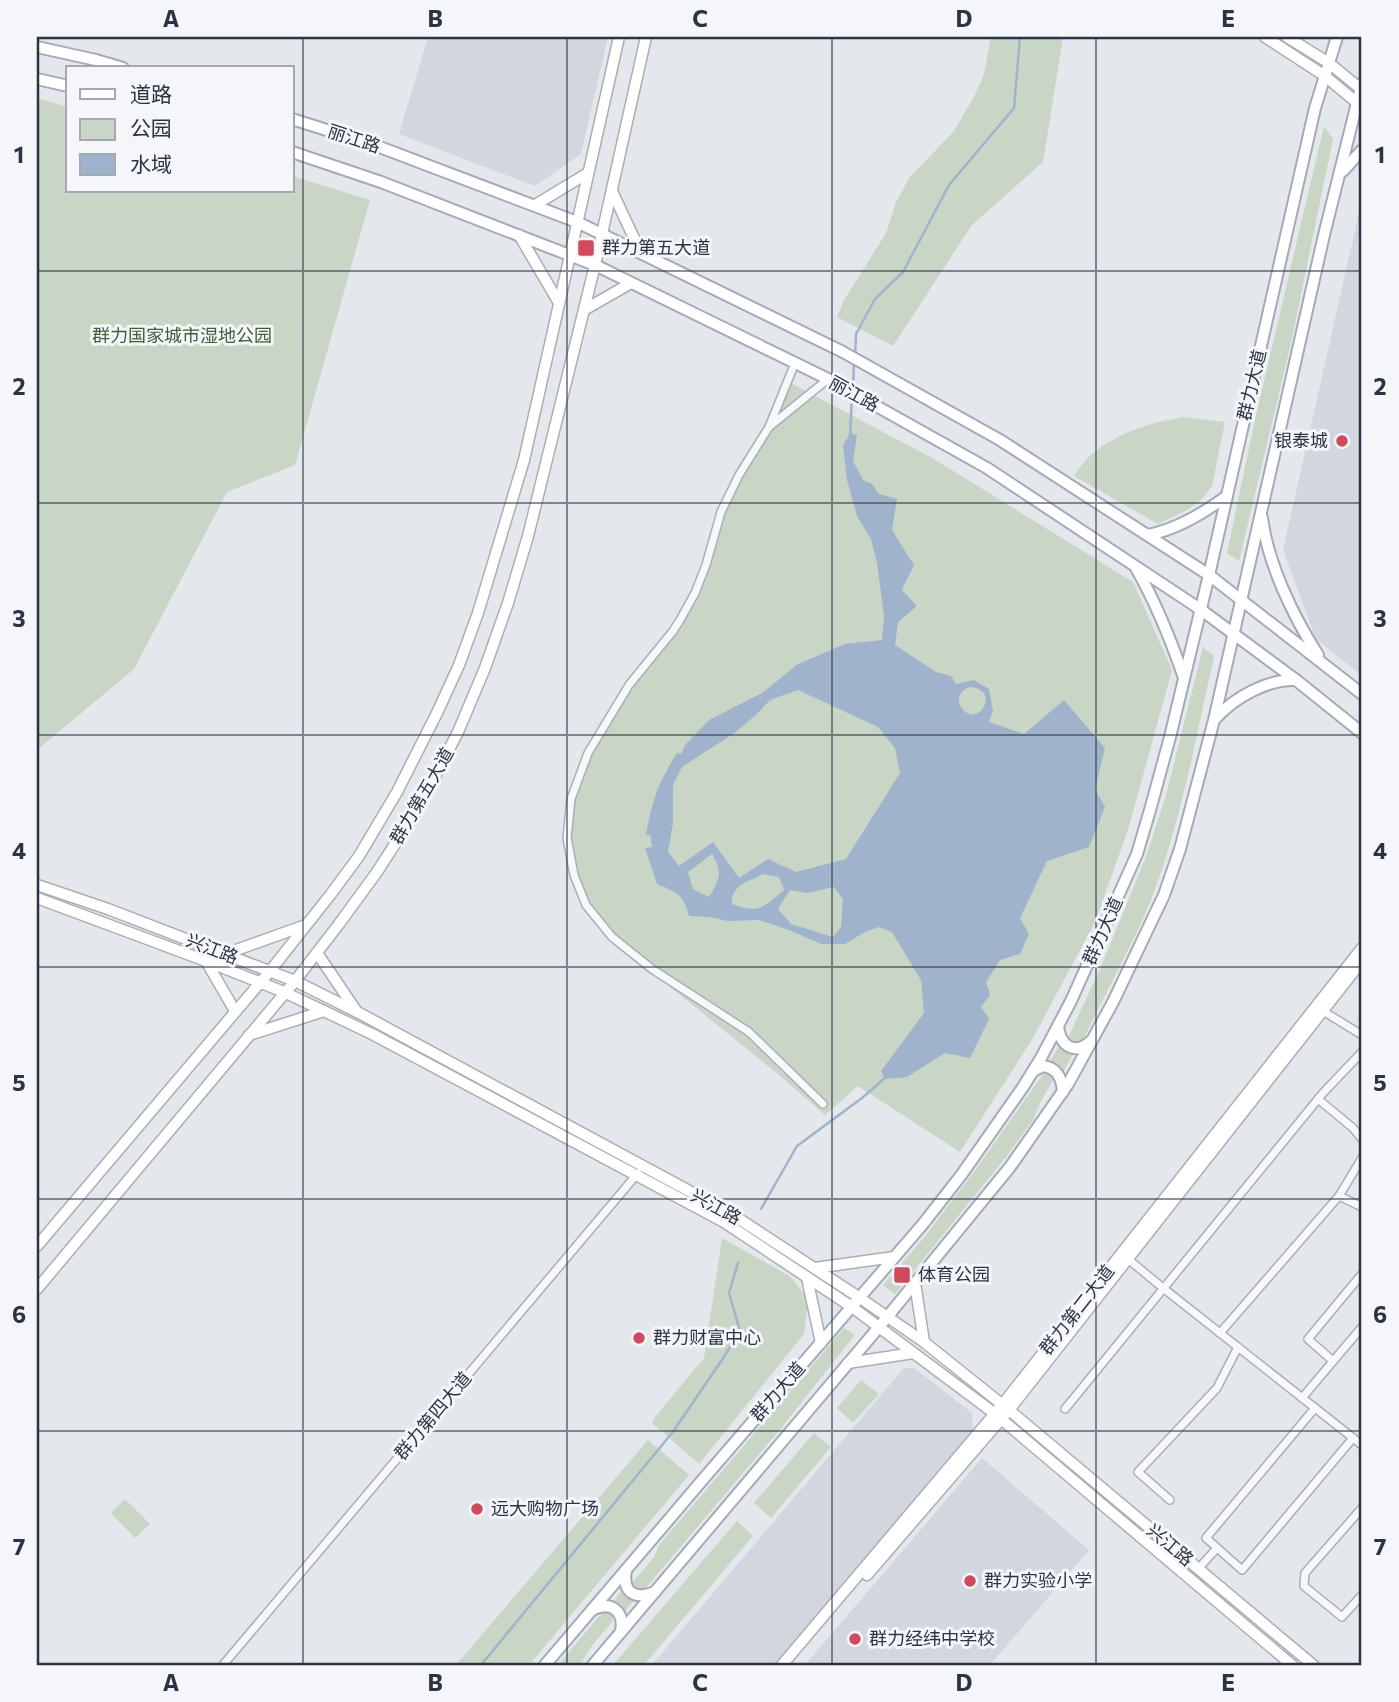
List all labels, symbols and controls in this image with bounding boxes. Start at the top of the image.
text: A [163,4,180,32]
text: B [427,4,443,32]
text: C [692,4,708,32]
text: D [956,4,973,32]
text: E [1221,4,1235,32]
legend [66,66,294,192]
text: 道路 [130,81,172,106]
text: 公园 [130,115,172,140]
street label: 丽江路 [325,119,383,157]
text: 1 [14,140,24,168]
text: 1 [1375,140,1385,168]
text: 水域 [130,151,172,176]
place label: 群力第五大道 [602,236,710,258]
marker: 群力第五大道 [576,238,596,258]
park label: 群力国家城市湿地公园 [92,324,272,346]
street label: 群力大道 [1232,347,1270,422]
street label: 丽江路 [826,370,883,416]
text: 2 [12,372,26,400]
text: 2 [1373,372,1387,400]
place label: 银泰城 [1274,429,1328,451]
marker: 银泰城 [1334,433,1350,449]
text: 3 [12,604,26,632]
text: 3 [1373,604,1387,632]
street label: 群力第五大道 [385,743,458,848]
text: 4 [12,836,26,864]
text: 4 [1373,836,1387,864]
street label: 群力大道 [1077,893,1127,968]
street label: 兴江路 [183,928,242,968]
text: 5 [12,1068,26,1096]
text: 5 [1373,1068,1387,1096]
street label: 兴江路 [688,1183,745,1229]
street label: 群力第二大道 [1034,1260,1118,1359]
place label: 体育公园 [918,1263,990,1285]
marker: 体育公园 [892,1265,912,1285]
text: 6 [12,1300,26,1328]
text: 6 [1373,1300,1387,1328]
place label: 群力财富中心 [653,1326,761,1348]
marker: 群力财富中心 [631,1330,647,1346]
street label: 群力大道 [745,1357,809,1426]
street label: 群力第四大道 [389,1367,475,1464]
place label: 远大购物广场 [491,1497,599,1519]
marker: 远大购物广场 [469,1501,485,1517]
street label: 兴江路 [1143,1518,1198,1570]
text: 7 [13,1532,25,1560]
text: 7 [1374,1532,1386,1560]
place label: 群力实验小学 [984,1569,1092,1591]
marker: 群力实验小学 [962,1573,978,1589]
place label: 群力经纬中学校 [869,1627,995,1649]
marker: 群力经纬中学校 [847,1631,863,1647]
text: A [163,1668,180,1696]
text: B [427,1668,443,1696]
text: C [692,1668,708,1696]
text: D [956,1668,973,1696]
text: E [1221,1668,1235,1696]

